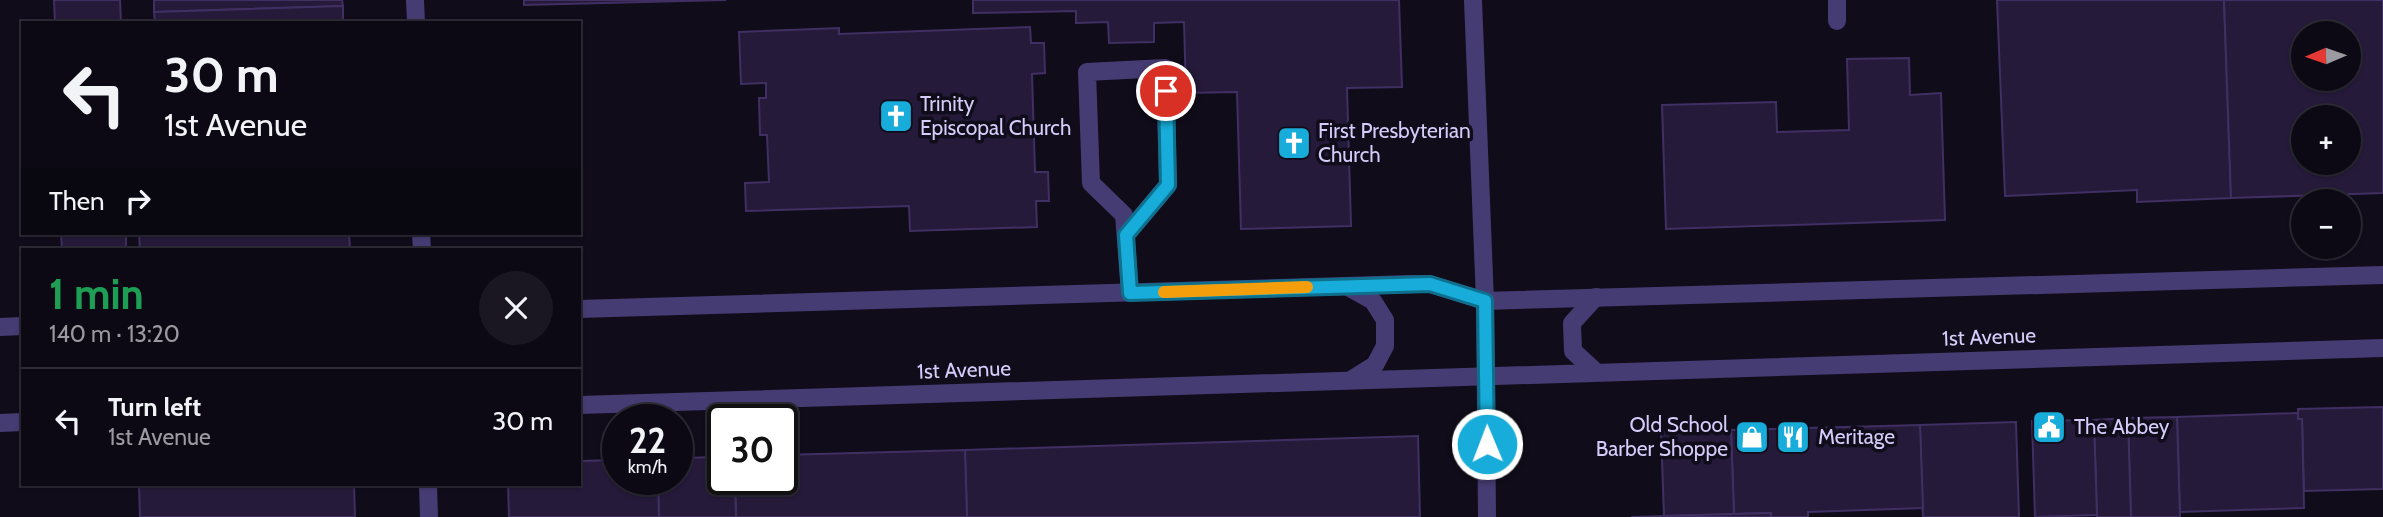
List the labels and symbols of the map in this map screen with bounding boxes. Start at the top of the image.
north arrow [2291,21,2361,91]
pin [1136,61,1196,121]
place label: Trinity Episcopal Church [920,91,1071,140]
church icon: Trinity Episcopal Church [877,97,915,135]
place label: First Presbyterian Church [1318,118,1471,167]
church icon: First Presbyterian Church [1275,124,1313,162]
street label: 1st Avenue [1942,322,2037,351]
street label: 1st Avenue [917,355,1012,384]
speed limit sign: 30 [707,404,798,495]
position arrow [1450,407,1524,481]
public building icon: The Abbey [2030,408,2068,446]
place label: Old School Barber Shoppe [1596,412,1728,461]
place label: The Abbey [2074,414,2170,439]
shop icon: Old School Barber Shoppe [1733,418,1771,456]
restaurant icon: Meritage [1774,418,1812,456]
place label: Meritage [1818,424,1895,449]

